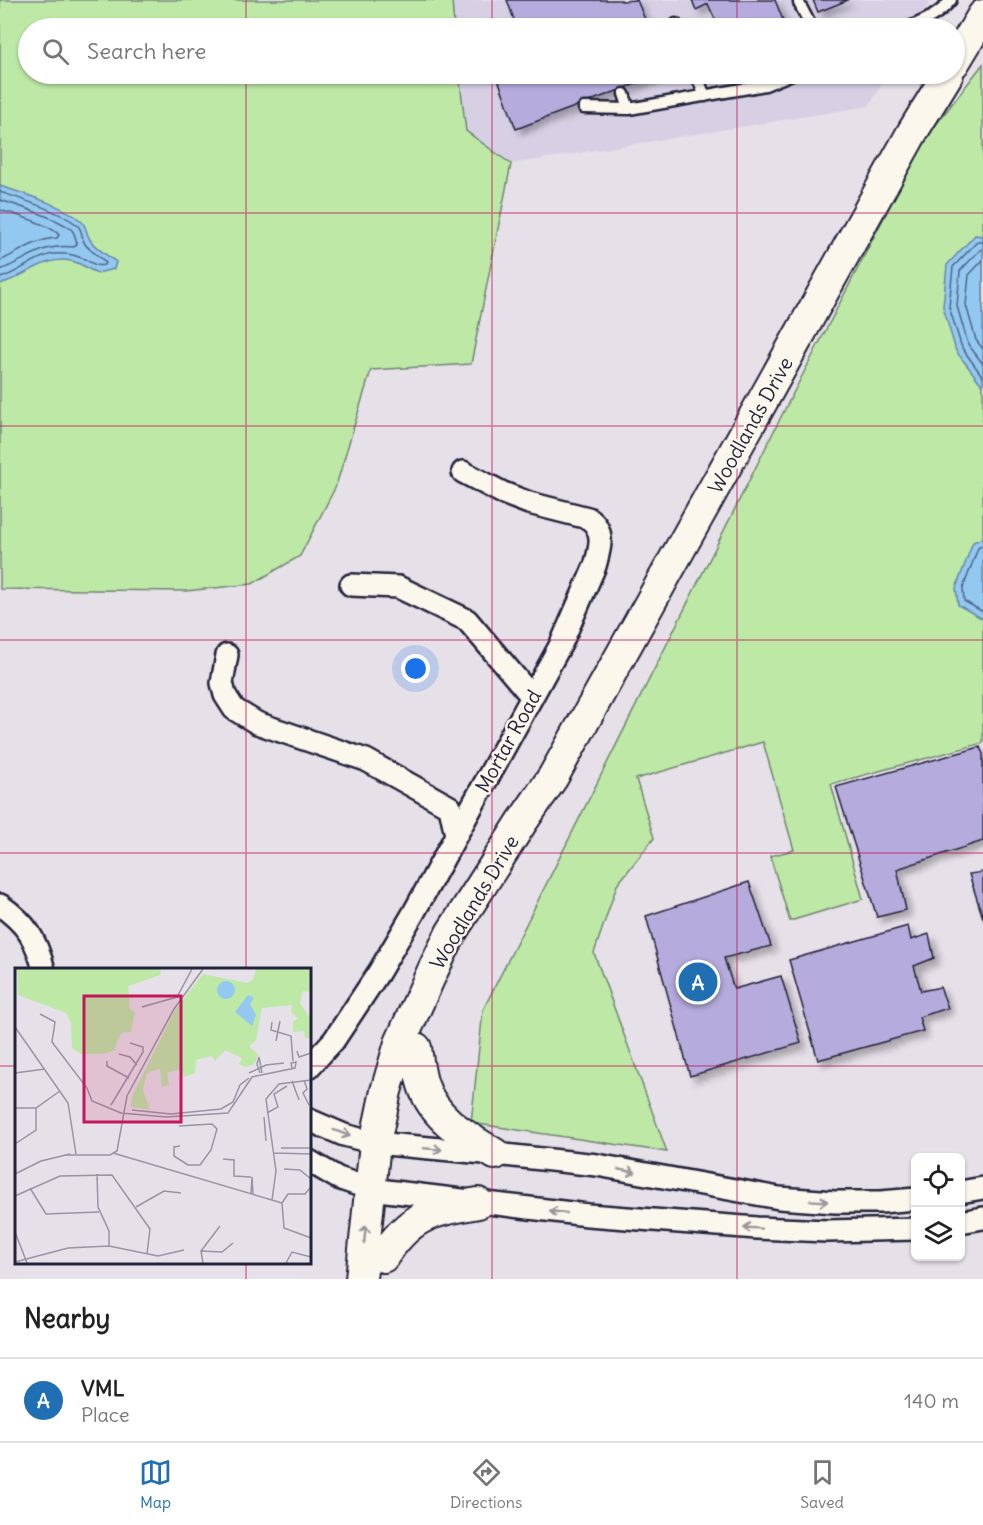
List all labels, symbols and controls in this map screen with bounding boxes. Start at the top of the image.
search box [18,18,965,84]
icon: search [39,35,72,68]
text: Search here [87,37,206,65]
street label: Woodlands Drive [702,352,798,498]
your location [401,654,430,683]
street label: Mortar Road [470,685,547,797]
street label: Woodlands Drive [424,830,524,974]
pin: A [678,960,718,1004]
inset map [15,968,310,1264]
one-way arrow [332,1129,351,1140]
one-way arrow [423,1143,443,1154]
map controls [911,1153,965,1261]
button: locate [911,1153,965,1207]
one-way arrow [617,1166,636,1177]
one-way arrow [809,1196,829,1207]
one-way arrow [548,1206,568,1217]
button: layers [911,1207,965,1261]
one-way arrow [743,1222,763,1233]
one-way arrow [360,1224,371,1244]
text: Nearby [24,1302,110,1335]
text: VML [81,1374,125,1402]
text: A [37,1388,50,1413]
text: 140 m [904,1388,959,1413]
text: Place [81,1402,129,1427]
tab: Map [139,1456,172,1512]
tab: Directions [450,1456,522,1512]
tab: Saved [800,1456,844,1512]

